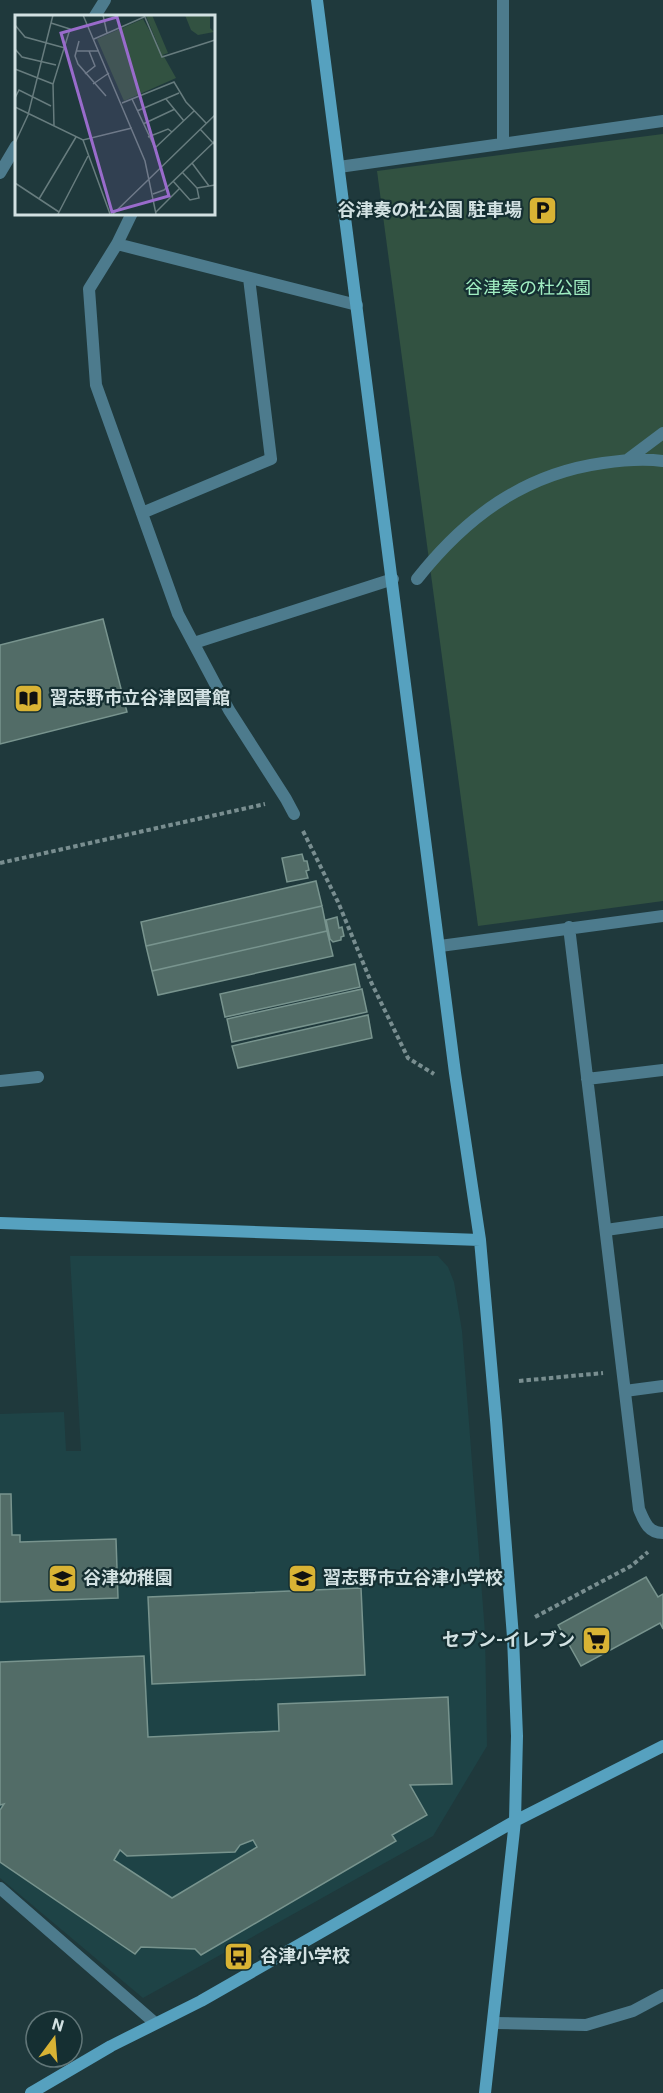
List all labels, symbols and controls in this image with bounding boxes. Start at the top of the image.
inset map [15,15,214,214]
parking icon: 谷津奏の杜公園 駐車場 [527,194,559,226]
place label: 谷津奏の杜公園 駐車場 [338,199,522,220]
park label: 谷津奏の杜公園 [465,277,591,298]
library icon: 習志野市立谷津図書館 [13,682,45,714]
place label: 習志野市立谷津図書館 [50,687,230,708]
school or university icon: 谷津幼稚園 [46,1562,78,1594]
school or university icon: 習志野市立谷津小学校 [286,1562,318,1594]
place label: 谷津幼稚園 [83,1567,173,1588]
place label: 習志野市立谷津小学校 [323,1567,503,1588]
supermarket icon: セブン-イレブン [580,1624,612,1656]
place label: セブン-イレブン [442,1629,575,1650]
bus stop icon: 谷津小学校 [223,1940,255,1972]
place label: 谷津小学校 [260,1945,350,1966]
north arrow [24,2009,84,2069]
text: N [50,2014,66,2036]

